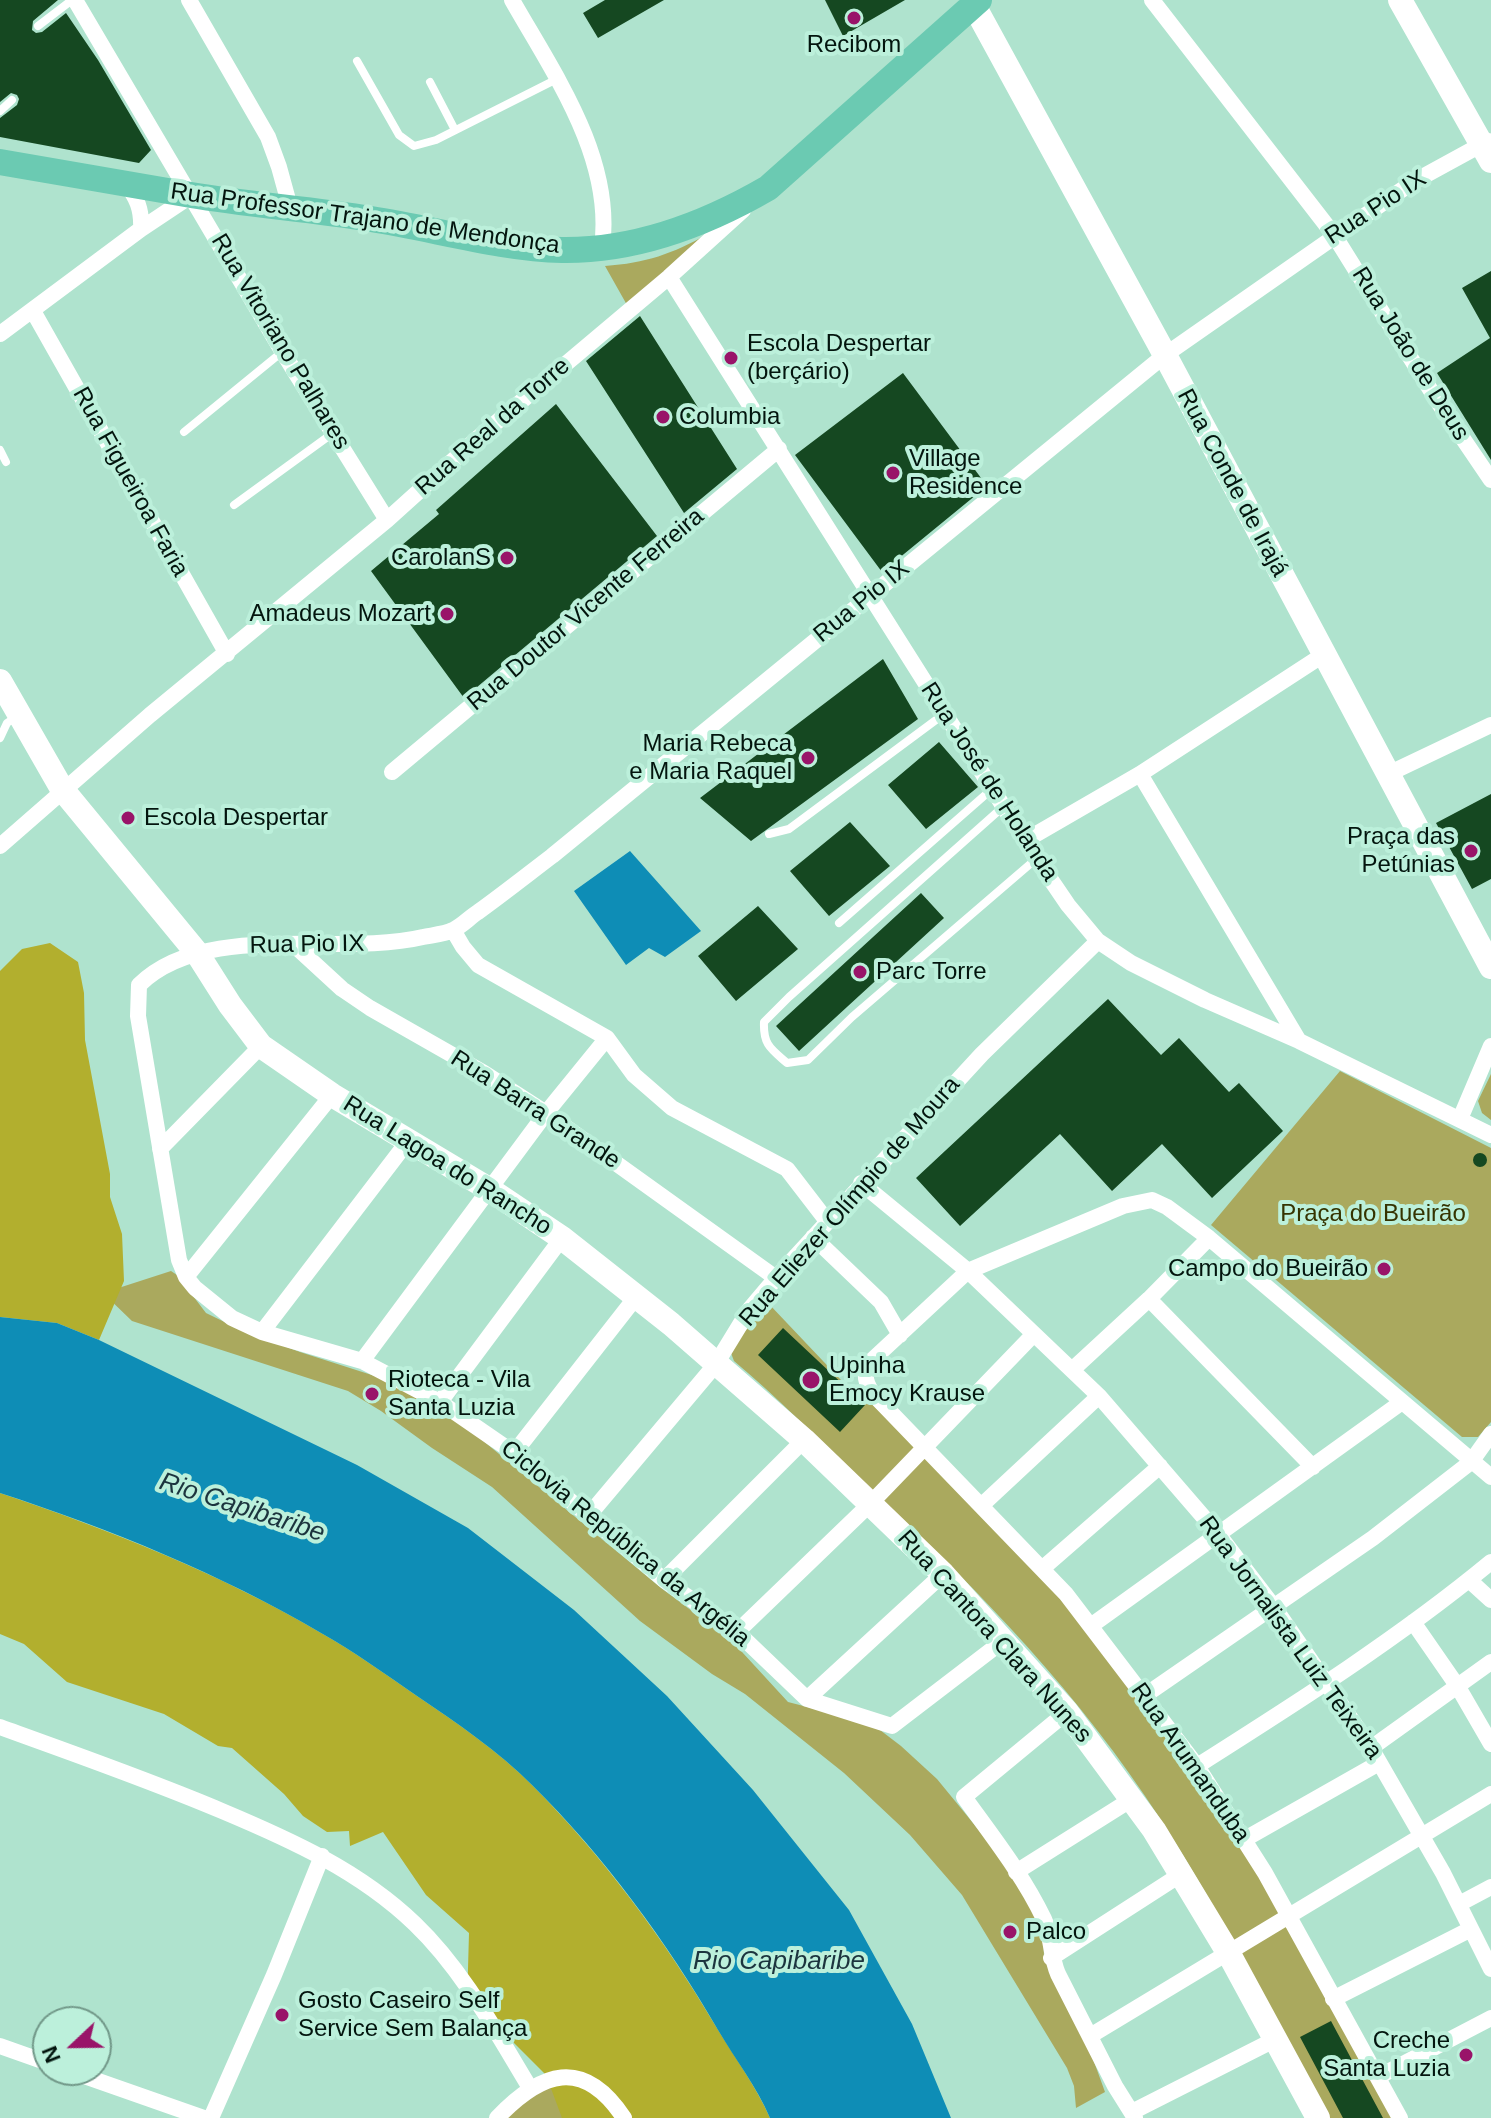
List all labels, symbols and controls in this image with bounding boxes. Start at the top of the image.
marker: Recibom [845,9,863,27]
place label: Recibom [807,31,901,59]
street label: Rua Pio IX [1320,165,1432,251]
street label: Rua Professor Trajano de Mendonça [169,177,561,261]
street label: Rua Vitoriano Palhares [204,229,356,455]
street label: Rua João de Deus [1345,262,1475,446]
place label: Escola Despertar (berçário) [747,330,931,386]
marker: Escola Despertar (berçário) [722,349,740,367]
street label: Rua Real da Torre [410,352,576,502]
street label: Rua Figueiroa Faria [66,382,194,582]
street label: Rua Conde de Irajá [1170,384,1294,582]
place label: Columbia [679,403,780,431]
marker: Columbia [654,408,672,426]
place label: Village Residence [909,445,1022,501]
marker: Village Residence [884,464,902,482]
street label: Rua Doutor Vicente Ferreira [462,503,710,717]
place label: CarolanS [391,544,491,572]
marker: CarolanS [498,549,516,567]
street label: Rua Pio IX [808,555,916,649]
place label: Amadeus Mozart [250,600,431,628]
marker: Amadeus Mozart [438,605,456,623]
street label: Rua José de Holanda [914,677,1064,887]
place label: Maria Rebeca e Maria Raquel [629,730,792,786]
marker: Maria Rebeca e Maria Raquel [799,749,817,767]
place label: Escola Despertar [144,804,328,832]
marker: Escola Despertar [119,809,137,827]
place label: Praça das Petúnias [1347,823,1455,879]
marker: Praça das Petúnias [1462,842,1480,860]
street label: Rua Pio IX [249,930,365,960]
place label: Parc Torre [876,958,987,986]
marker: Parc Torre [851,963,869,981]
street label: Rua Barra Grande [445,1045,625,1175]
street label: Rua Eliezer Olímpio de Moura [734,1071,966,1333]
street label: Rua Lagoa do Rancho [338,1090,556,1242]
park label: Praça do Bueirão [1280,1200,1466,1228]
place label: Campo do Bueirão [1168,1255,1368,1283]
marker: Campo do Bueirão [1375,1260,1393,1278]
place label: Upinha Emocy Krause [829,1352,985,1408]
place label: Rioteca - Vila Santa Luzia [388,1366,530,1422]
marker: Upinha Emocy Krause [800,1369,822,1391]
marker: Rioteca - Vila Santa Luzia [363,1385,381,1403]
street label: Ciclovia República da Argélia [495,1435,755,1653]
water label: Rio Capibaribe [155,1467,329,1549]
street label: Rua Jornalista Luiz Teixeira [1192,1511,1388,1765]
street label: Rua Cantora Clara Nunes [891,1525,1097,1749]
street label: Rua Arumanduba [1124,1678,1256,1848]
place label: Palco [1026,1918,1086,1946]
marker: Palco [1001,1923,1019,1941]
water label: Rio Capibaribe [693,1946,865,1978]
place label: Gosto Caseiro Self Service Sem Balança [298,1987,527,2043]
north arrow [32,2006,112,2086]
marker: Gosto Caseiro Self Service Sem Balança [273,2006,291,2024]
place label: Creche Santa Luzia [1323,2027,1450,2083]
text: N [37,2042,66,2066]
marker: Creche Santa Luzia [1457,2046,1475,2064]

